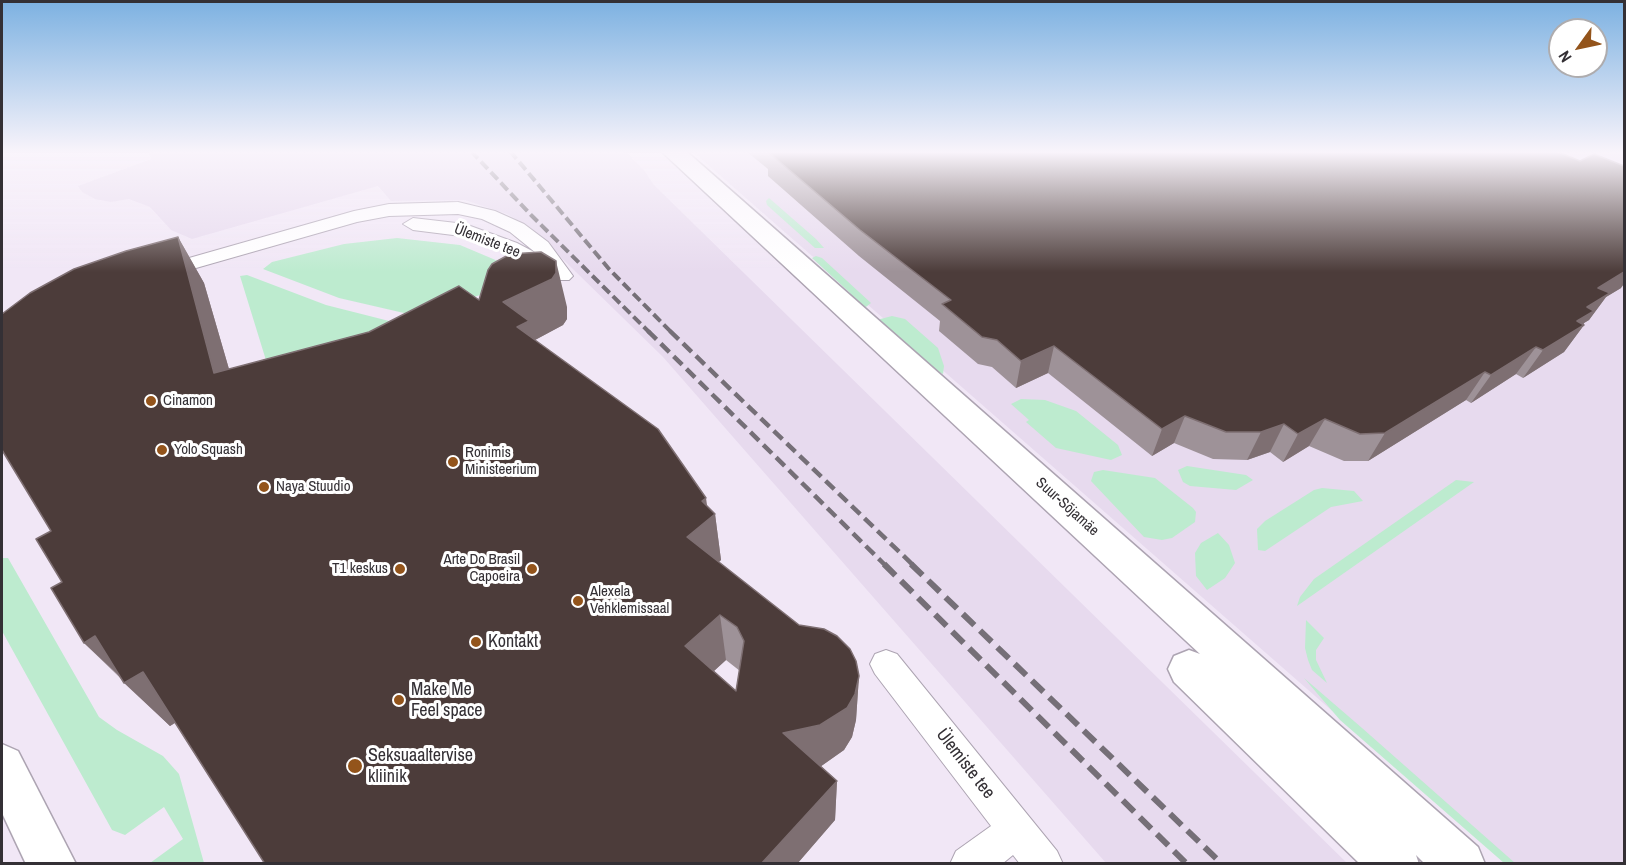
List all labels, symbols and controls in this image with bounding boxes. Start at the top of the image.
north arrow [1548,18,1608,78]
text: N [1553,47,1576,67]
street label: Ülemiste tee [452,220,522,262]
place label: Cinamon [163,392,213,410]
marker: Cinamon [144,394,158,408]
place label: Yolo Squash [174,441,243,459]
marker: Yolo Squash [155,443,169,457]
place label: Ronimis Ministeerium [465,444,537,479]
marker: Ronimis Ministeerium [446,455,460,469]
street label: Suur-Sõjamäe [1032,474,1102,540]
place label: Naya Stuudio [276,478,351,496]
marker: Naya Stuudio [257,480,271,494]
place label: Arte Do Brasil Capoeira [443,551,520,586]
place label: T1 keskus [332,560,388,578]
marker: T1 keskus [393,562,407,576]
marker: Arte Do Brasil Capoeira [525,562,539,576]
place label: Alexela Vehklemissaal [590,583,669,618]
marker: Alexela Vehklemissaal [571,594,585,608]
place label: Kontakt [488,631,538,653]
marker: Kontakt [469,635,483,649]
place label: Make Me Feel space [411,679,482,722]
marker: Make Me Feel space [392,693,406,707]
street label: Ülemiste tee [931,725,999,803]
place label: Seksuaaltervise kliinik [368,745,473,788]
marker: Seksuaaltervise kliinik [346,757,364,775]

